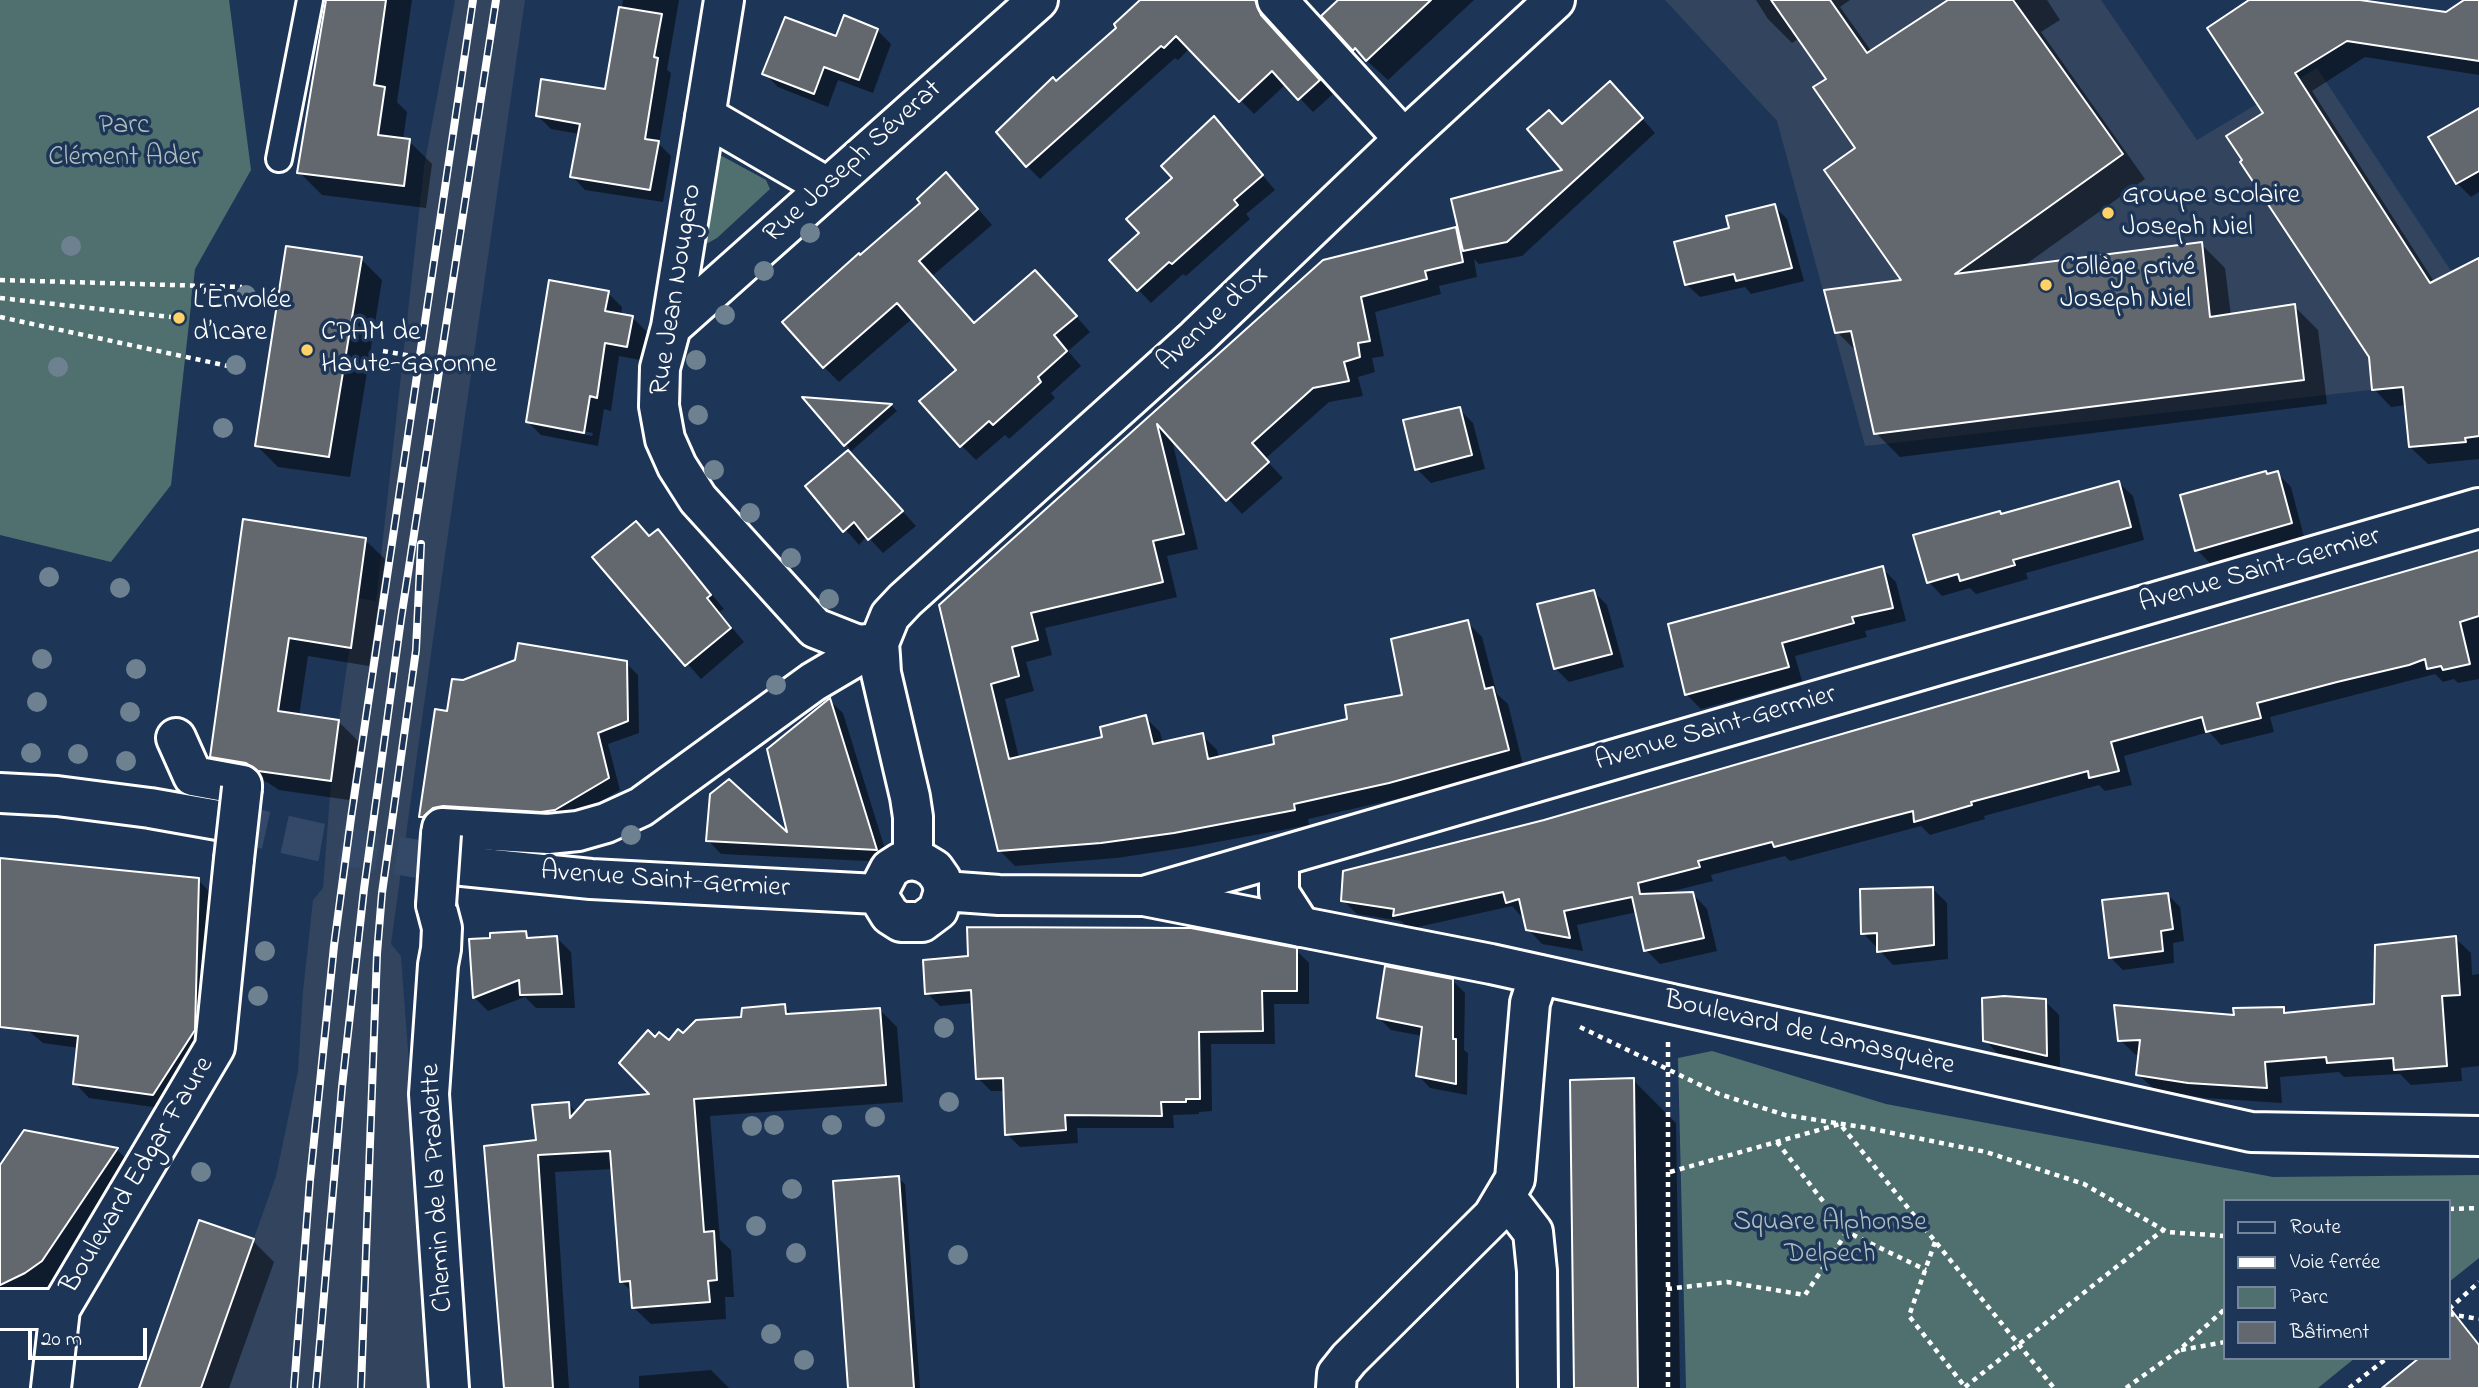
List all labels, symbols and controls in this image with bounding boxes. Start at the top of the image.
street label: Rue Joseph Séverat [758,74,950,252]
park label: Parc Clément Ader [48,110,200,176]
place label: Groupe scolaire Joseph Niel [2122,180,2300,246]
street label: Rue Jean Nougaro [645,182,711,398]
marker: Groupe scolaire Joseph Niel [2100,205,2116,221]
place label: Collège privé Joseph Niel [2060,252,2195,318]
street label: Avenue d'Ox [1151,260,1277,380]
marker: Collège privé Joseph Niel [2038,277,2054,293]
place label: L’Envolée d’Icare [193,285,291,351]
marker: L’Envolée d’Icare [171,310,187,326]
place label: CPAM de Haute-Garonne [321,317,497,383]
marker: CPAM de Haute-Garonne [299,342,315,358]
street label: Avenue Saint-Germier [2136,521,2384,623]
street label: Avenue Saint-Germier [1592,679,1840,781]
street label: Avenue Saint-Germier [539,857,791,907]
street label: Boulevard de Lamasquère [1660,985,1958,1085]
street label: Boulevard Edgar Faure [55,1051,223,1301]
street label: Chemin de la Pradette [416,1063,462,1313]
legend [2224,1199,2451,1360]
park label: Square Alphonse Delpech [1733,1207,1927,1273]
text: Route [2290,1213,2341,1243]
text: Voie ferrée [2290,1248,2380,1278]
text: Parc [2290,1283,2328,1313]
scale bar [32,1314,150,1358]
text: Bâtiment [2290,1318,2369,1348]
text: 20 m [41,1325,82,1355]

